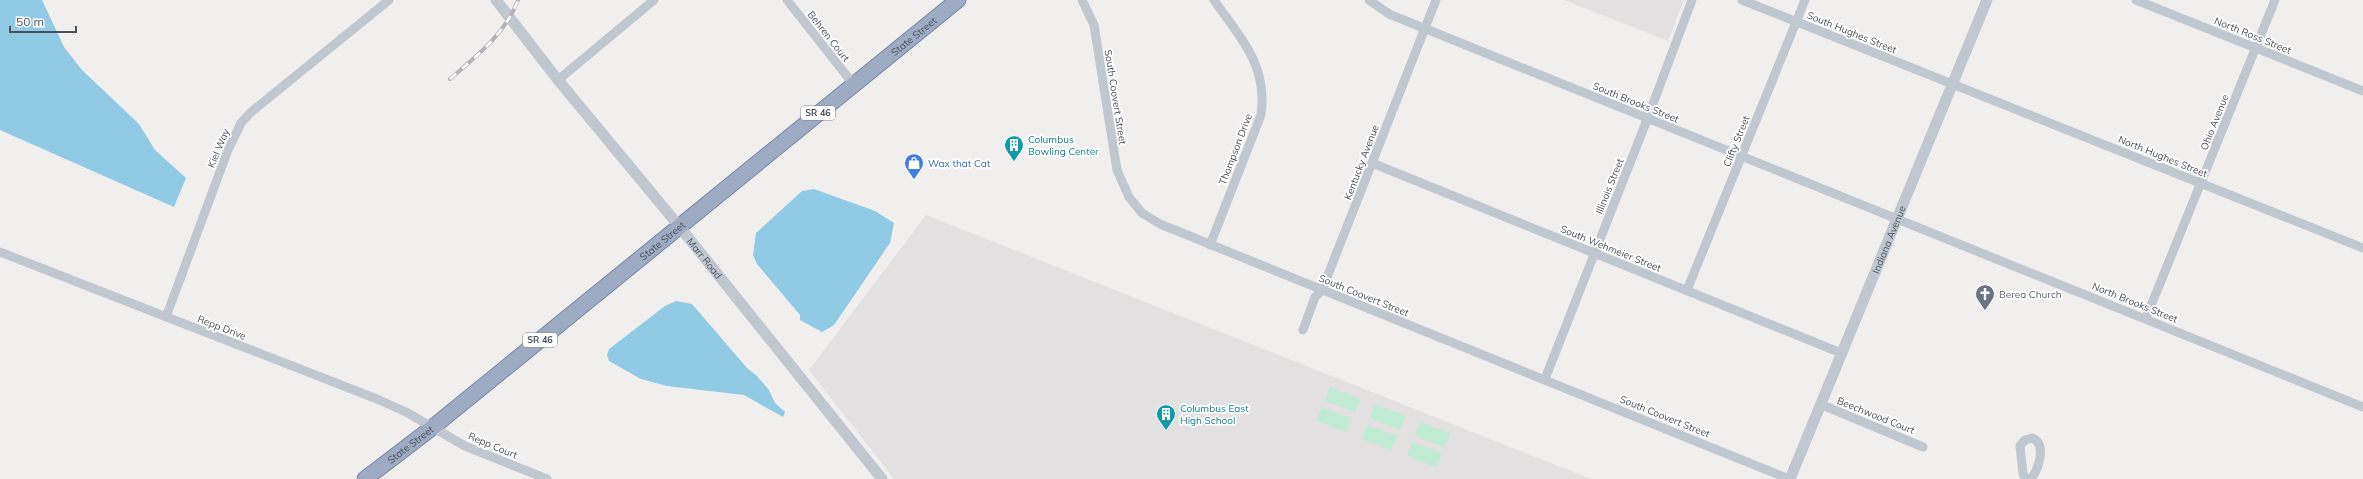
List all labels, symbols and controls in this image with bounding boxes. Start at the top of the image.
scale bar [10,8,76,34]
street label: Behren Court [805,8,853,65]
street label: South Hughes Street [1805,9,1899,57]
text: 50 m [16,14,44,29]
street label: State Street [888,14,940,59]
street label: North Ross Street [2212,14,2294,57]
street label: South Coovert Street [1102,49,1130,146]
street label: South Brooks Street [1591,79,1681,126]
street label: Ohio Avenue [2197,92,2232,152]
road number: SR 46 [801,106,835,120]
street label: Thompson Drive [1216,112,1255,187]
street label: Clifty Street [1720,113,1753,169]
street label: Kentucky Avenue [1341,123,1382,202]
street label: Kiel Way [204,126,233,170]
place label: Columbus Bowling Center [1028,133,1099,158]
street label: North Hughes Street [2116,133,2210,180]
building icon: Columbus Bowling Center [1003,134,1025,162]
shop icon: Wax that Cat [903,152,925,180]
street label: Illinois Street [1592,156,1627,216]
place label: Wax that Cat [928,157,991,170]
street label: Indiana Avenue [1869,204,1909,276]
street label: State Street [637,218,688,263]
street label: South Wehmeier Street [1559,222,1664,275]
street label: Marr Road [684,235,725,282]
street label: South Coovert Street [1317,271,1411,320]
street label: North Brooks Street [2090,279,2180,326]
church icon: Berea Church [1974,283,1996,311]
place label: Berea Church [1999,288,2062,301]
street label: Repp Drive [196,312,248,343]
road number: SR 46 [523,333,557,347]
street label: South Coovert Street [1618,392,1712,441]
street label: Beechwood Court [1835,394,1917,437]
place label: Columbus East High School [1180,402,1249,427]
building icon: Columbus East High School [1155,403,1177,431]
street label: State Street [385,423,437,467]
street label: Repp Court [466,429,520,462]

